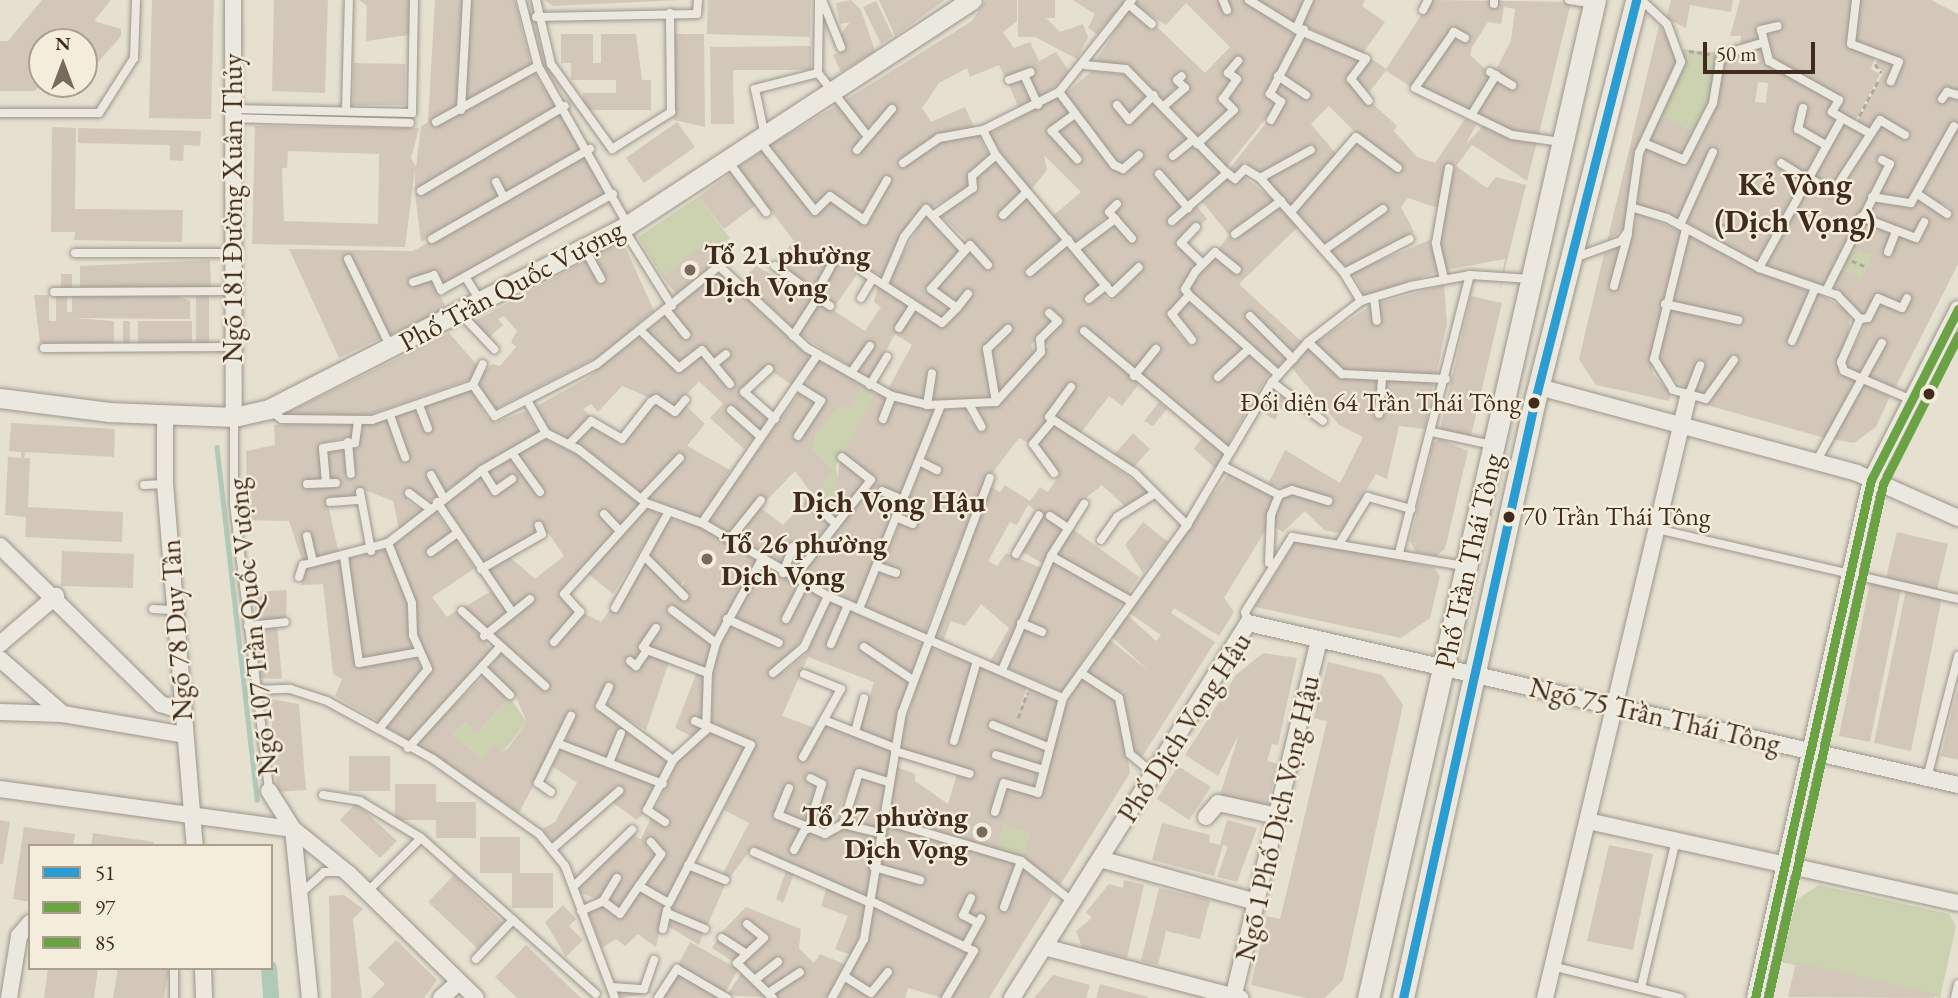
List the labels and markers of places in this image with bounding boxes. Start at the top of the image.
place label: Tổ 21 phường Dịch Vọng [704,237,870,303]
marker: Tổ 21 phường Dịch Vọng [682,262,698,278]
place label: Đối diện 64 Trần Thái Tông [1240,387,1521,419]
unlabelled marker [1922,387,1936,401]
marker: Đối diện 64 Trần Thái Tông [1527,396,1541,410]
place label: 70 Trần Thái Tông [1522,501,1710,533]
marker: 70 Trần Thái Tông [1502,510,1516,524]
place label: Tổ 26 phường Dịch Vọng [721,526,887,592]
marker: Tổ 26 phường Dịch Vọng [699,551,715,567]
place label: Tổ 27 phường Dịch Vọng [802,799,968,865]
marker: Tổ 27 phường Dịch Vọng [974,824,990,840]

